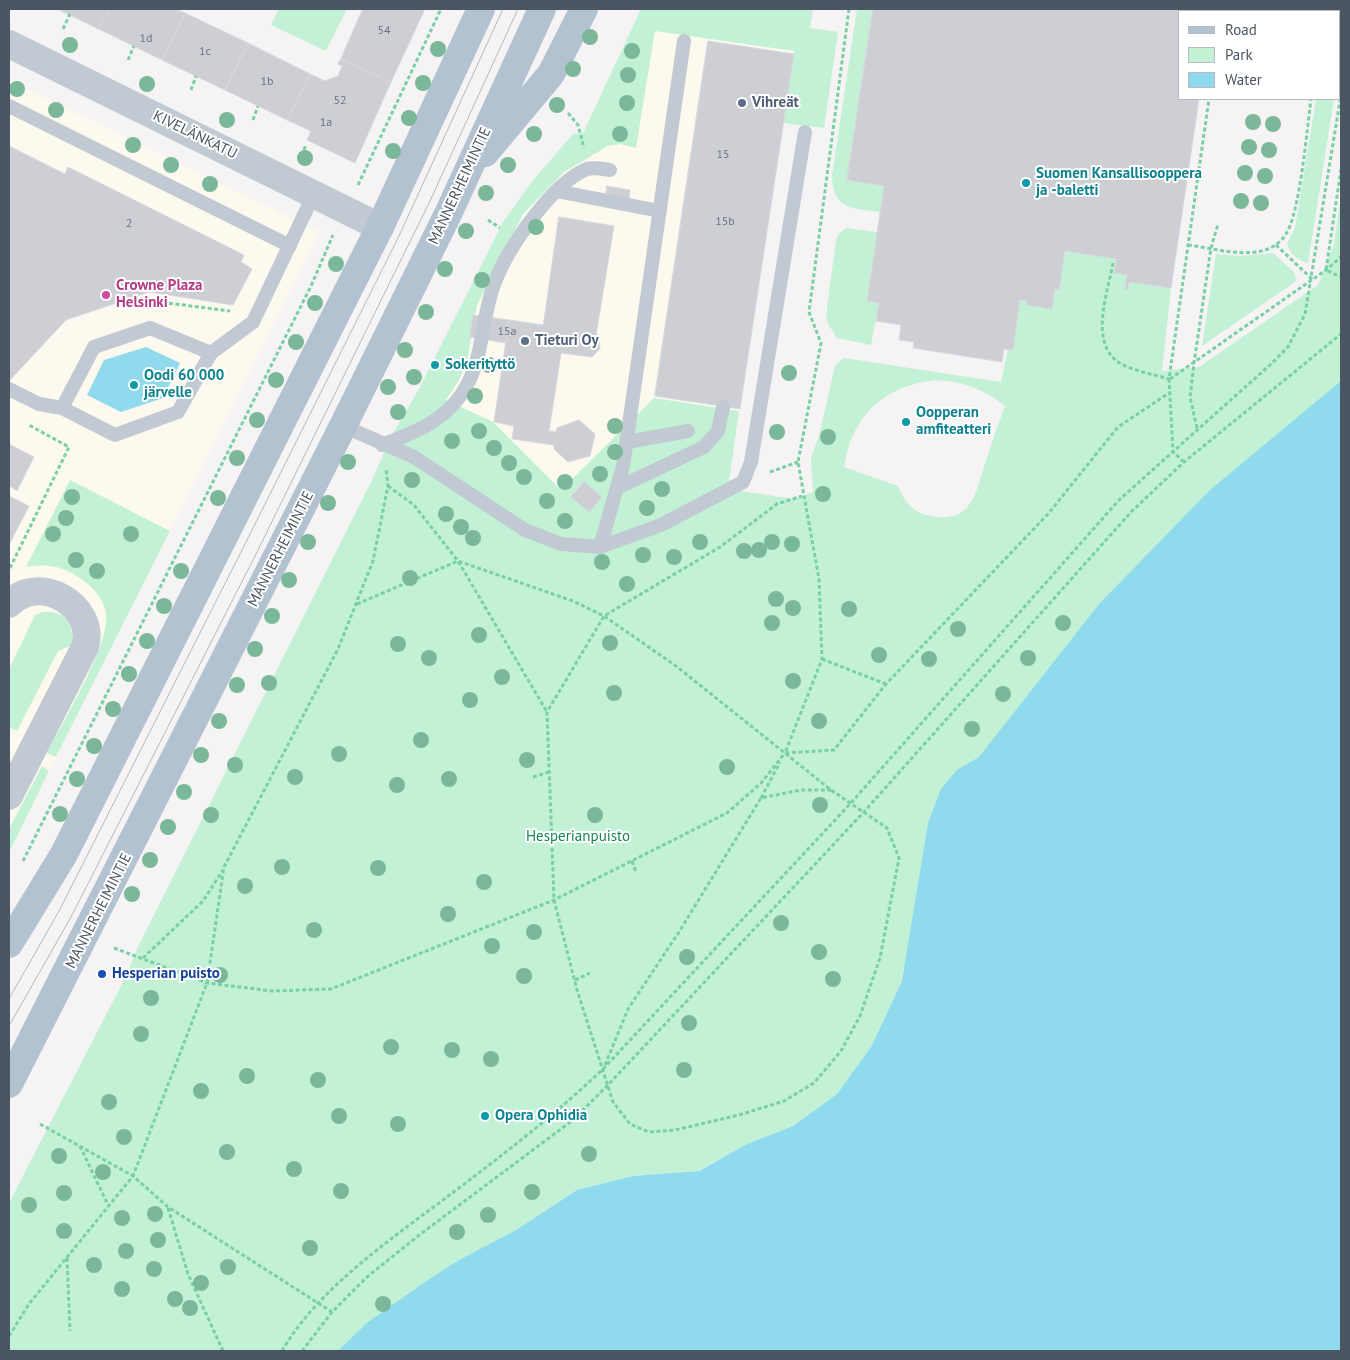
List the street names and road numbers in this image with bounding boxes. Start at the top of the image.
street label: KIVELÄNKATU [150,107,240,163]
street label: MANNERHEIMINTIE [425,124,495,248]
street label: MANNERHEIMINTIE [244,488,318,610]
street label: MANNERHEIMINTIE [62,850,136,972]

